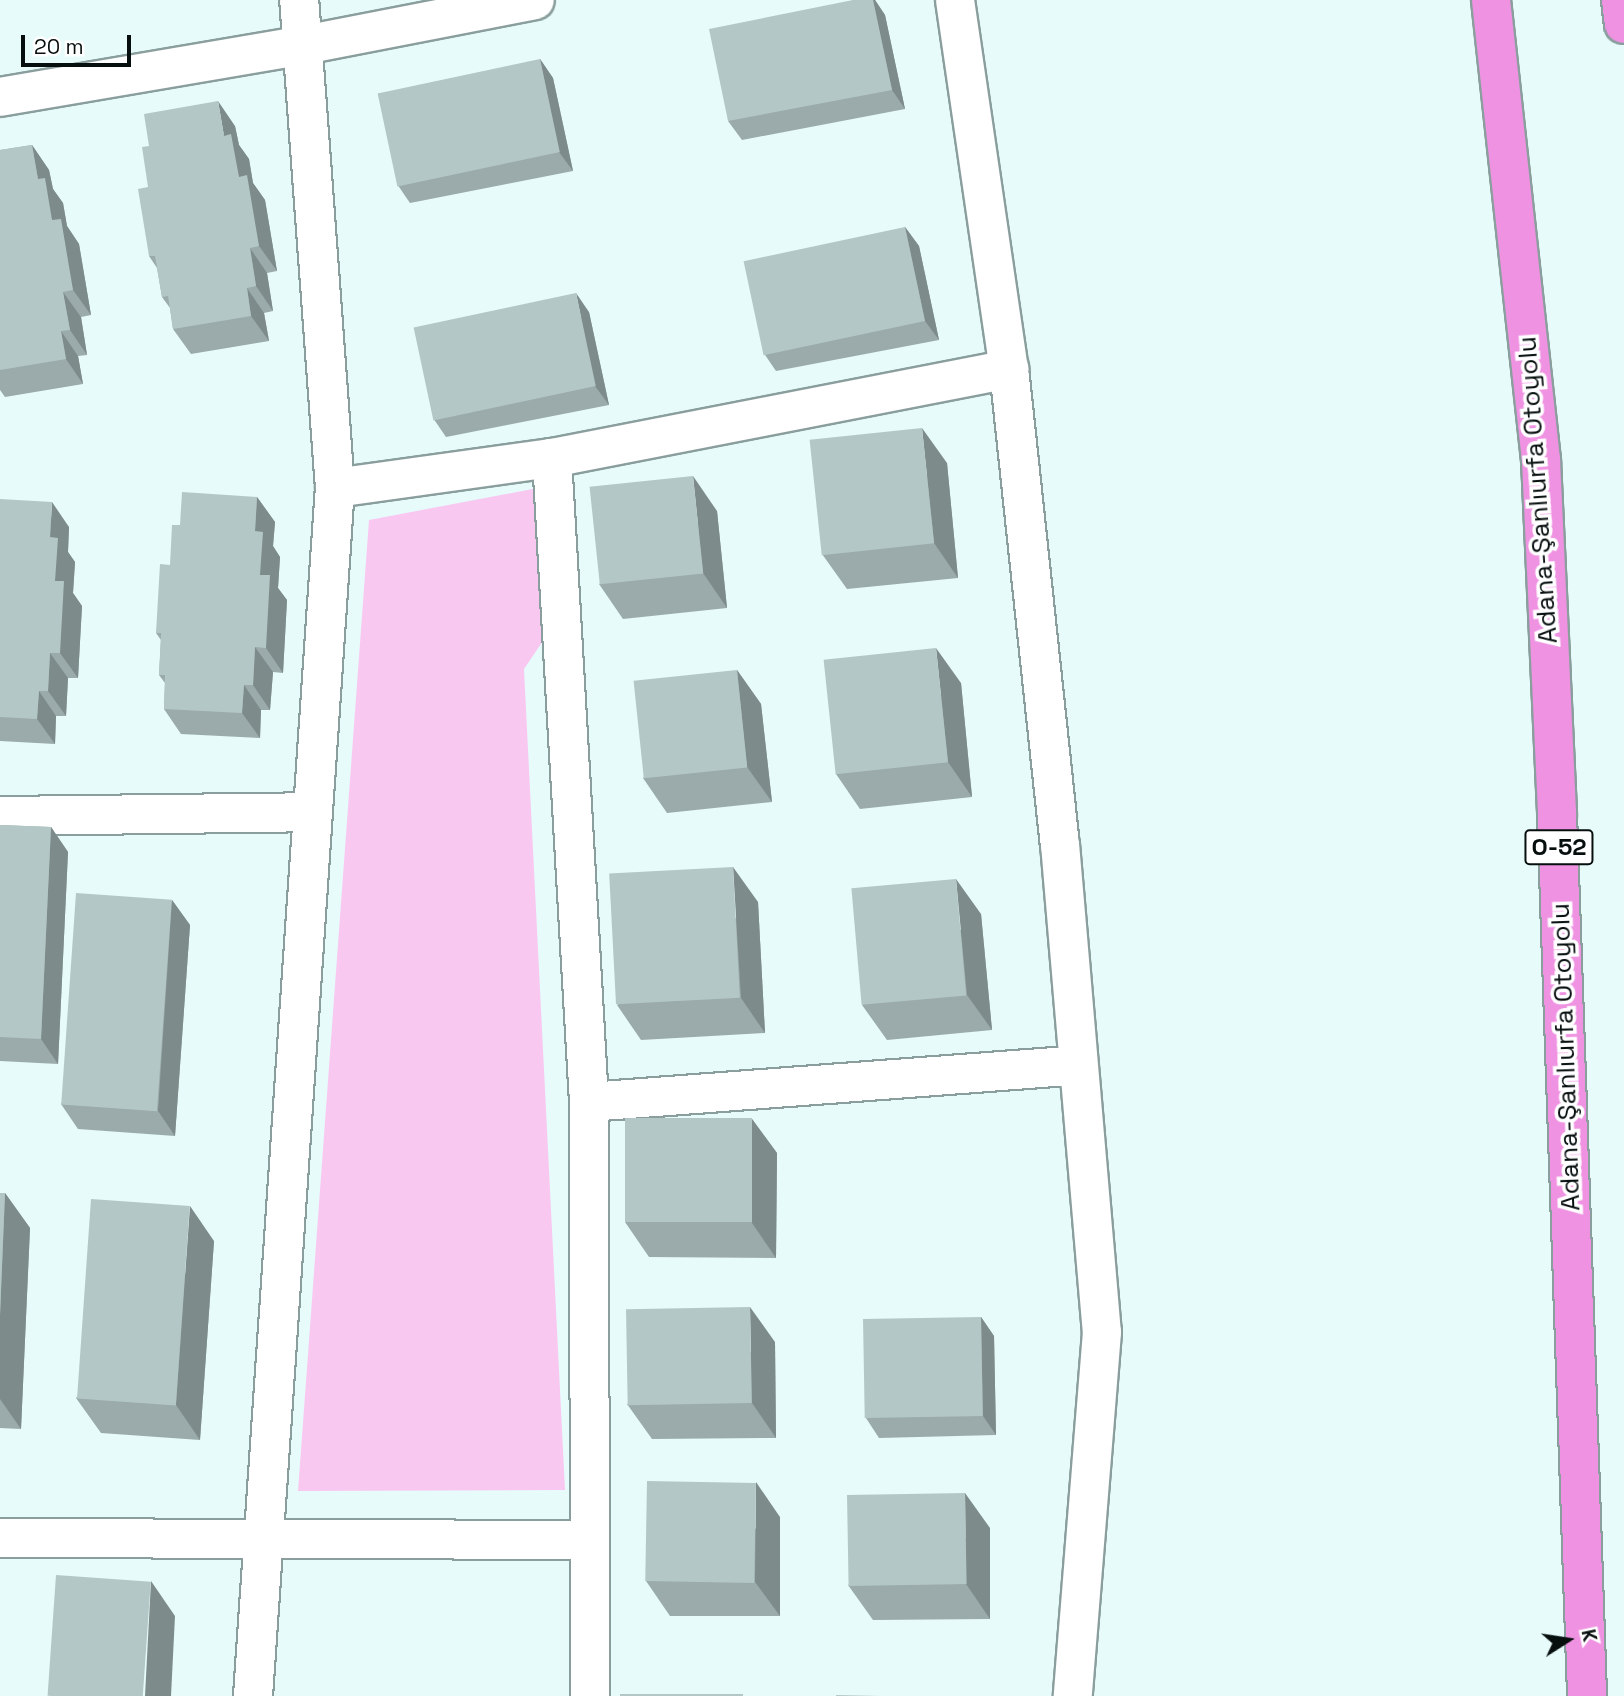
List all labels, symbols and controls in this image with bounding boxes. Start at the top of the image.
scale bar [24,21,135,65]
text: 20 m [34,33,84,60]
street label: Adana-Şanlıurfa Otoyolu [1512,335,1564,645]
road number: O-52 [1524,826,1594,868]
street label: Adana-Şanlıurfa Otoyolu [1545,903,1587,1211]
north arrow [1533,1605,1603,1675]
text: K [1576,1627,1602,1644]

